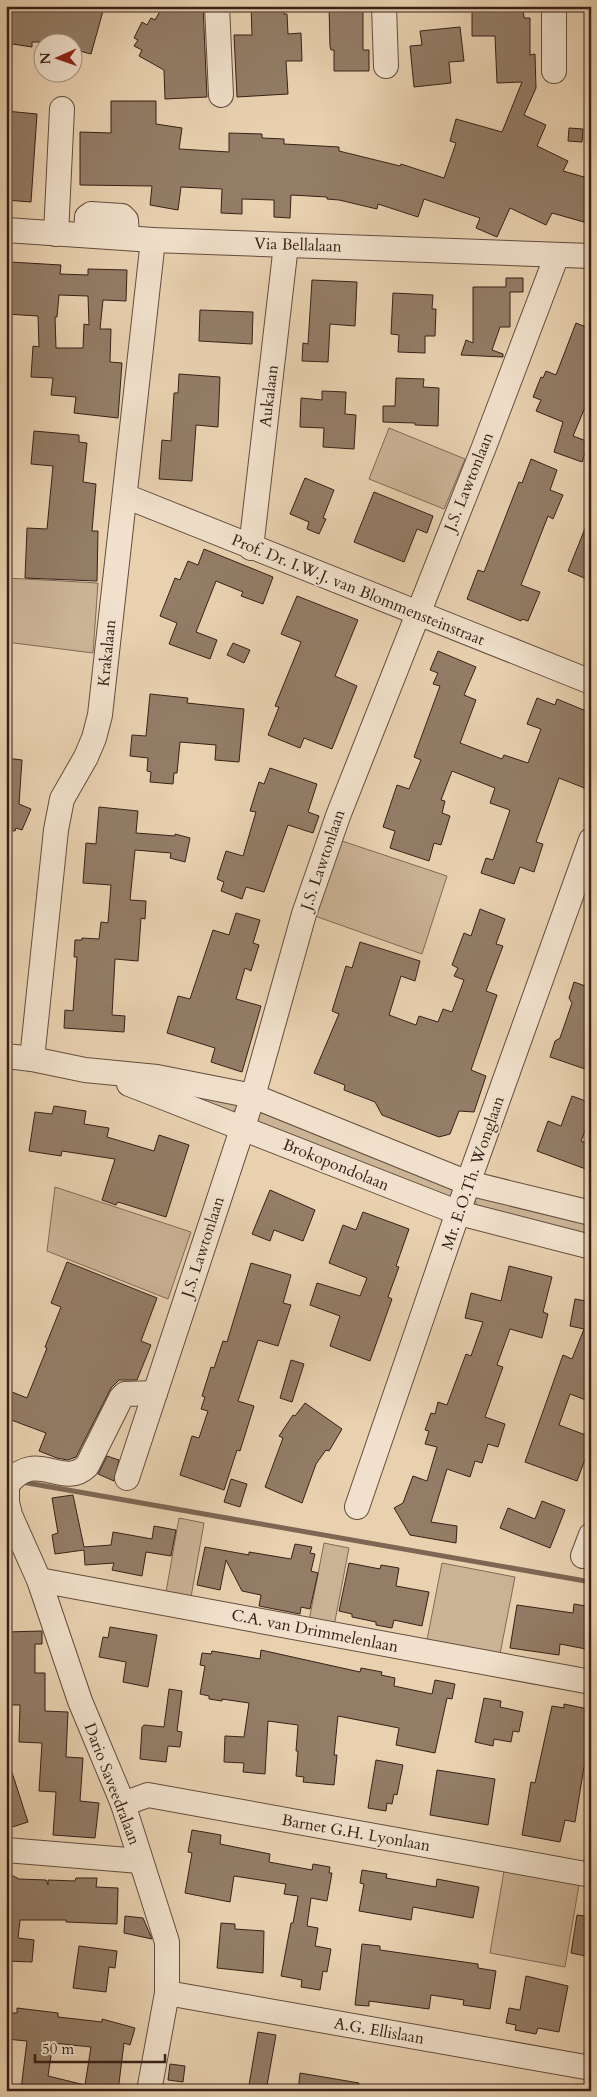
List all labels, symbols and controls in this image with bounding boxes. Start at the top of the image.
north arrow [32,32,82,82]
text: N [36,52,55,65]
street label: Via Bellalaan [254,232,342,258]
street label: Aukalaan [254,364,284,428]
street label: J.S. Lawtonlaan [438,429,499,537]
street label: Prof. Dr. I.W.J. van Blommensteinstraat [228,529,488,651]
street label: Krakalaan [93,618,121,688]
street label: J.S. Lawtonlaan [295,807,351,915]
street label: Mr. E.O.Th. Wonglaan [436,1093,510,1253]
street label: Brokopondolaan [280,1134,392,1196]
street label: J.S. Lawtonlaan [176,1194,230,1302]
street label: C.A. van Drimmelenlaan [230,1604,400,1658]
street label: Dario Saveedralaan [79,1720,145,1848]
street label: Barnet G.H. Lyonlaan [280,1809,432,1857]
street label: A.G. Ellislaan [332,2012,426,2050]
scale bar [35,2032,165,2064]
text: 50 m [42,2039,74,2059]

